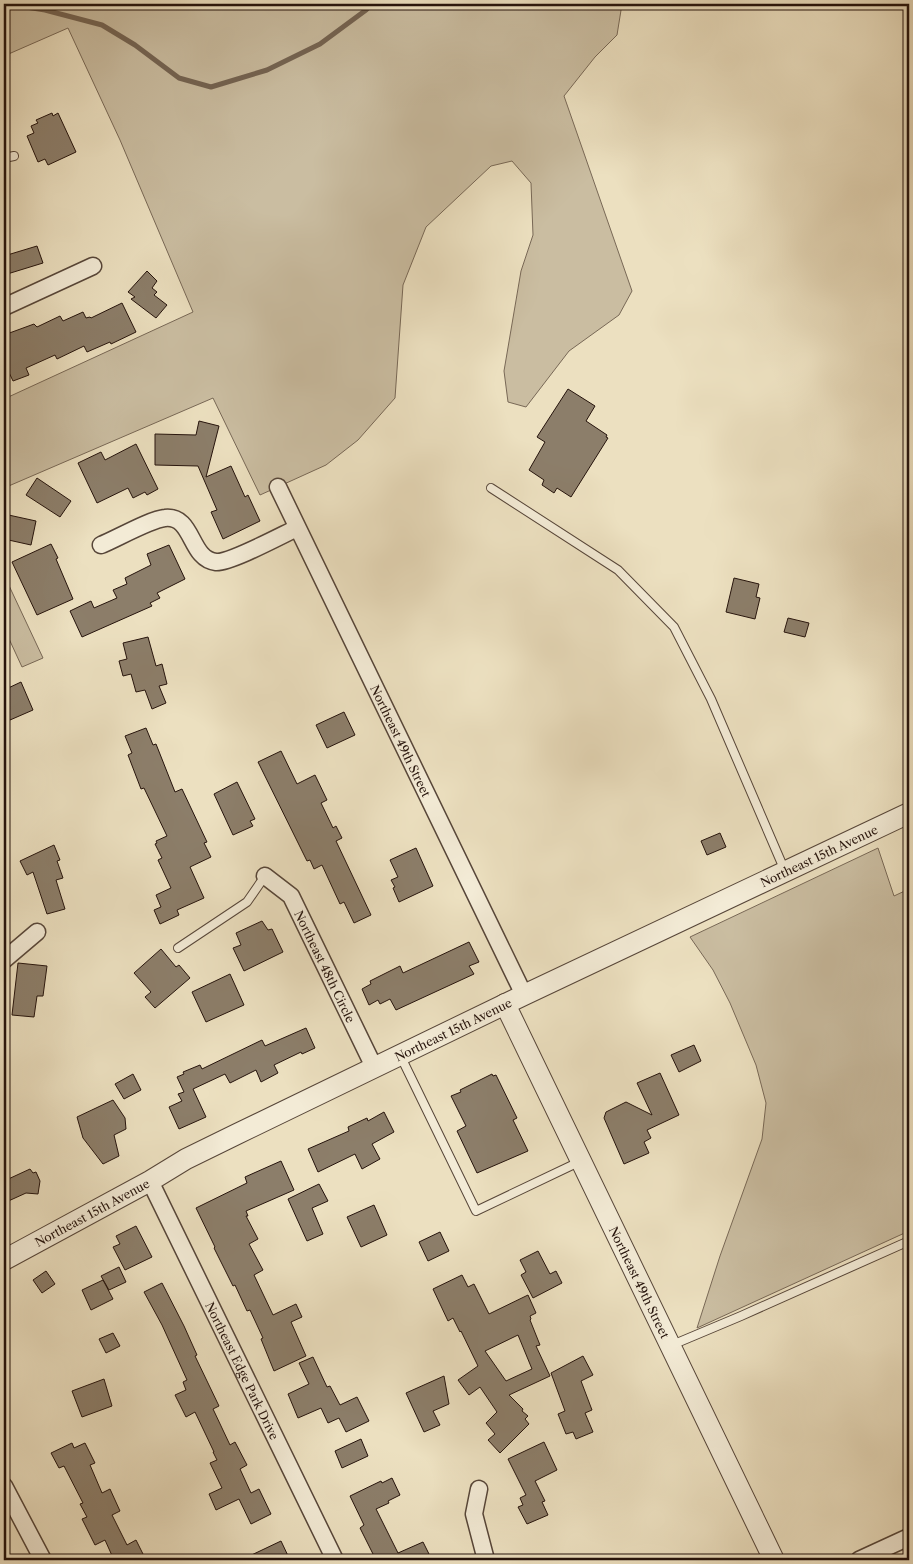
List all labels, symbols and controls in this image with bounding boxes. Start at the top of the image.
street label: Northeast 49th Street [367,682,435,800]
street label: Northeast 15th Avenue [758,821,880,890]
street label: Northeast 48th Circle [292,908,359,1025]
street label: Northeast 15th Avenue [392,995,514,1064]
street label: Northeast 15th Avenue [32,1175,152,1250]
street label: Northeast 49th Street [606,1224,673,1341]
street label: Northeast Edge Park Drive [203,1299,283,1442]

